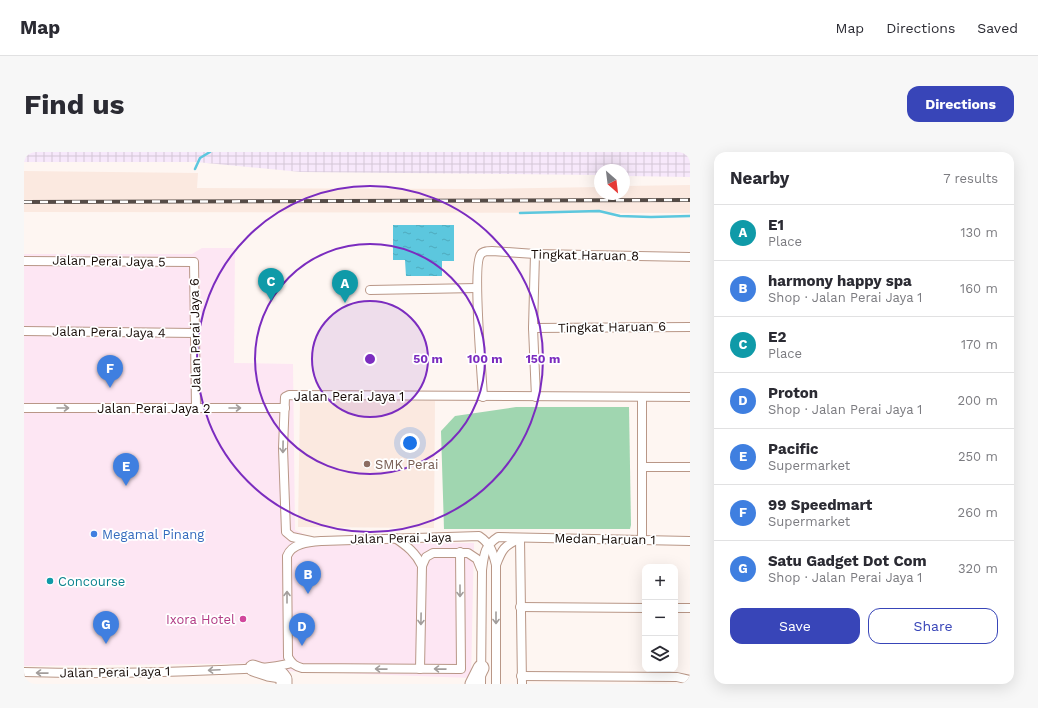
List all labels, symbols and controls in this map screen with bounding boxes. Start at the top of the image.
text: Map [20,16,60,39]
text: Map [836,20,864,36]
text: Directions [886,20,955,36]
text: Saved [977,20,1018,36]
button: Directions [907,86,1014,122]
text: Find us [24,88,124,121]
north arrow [594,164,630,200]
text: Nearby [730,168,789,188]
text: 7 results [943,171,998,186]
text: E1 [768,216,784,234]
text: A [739,225,747,240]
text: 130 m [960,225,998,240]
text: Place [768,234,802,249]
street label: Tingkat Haruan 8 [531,247,639,263]
street label: Jalan Perai Jaya 5 [52,253,166,269]
pin: C [258,268,284,301]
pin: A [332,270,358,303]
text: harmony happy spa [768,272,912,290]
street label: Jalan Perai Jaya 6 [187,278,203,392]
text: B [739,281,747,296]
text: 160 m [960,281,998,296]
text: Shop · Jalan Perai Jaya 1 [768,290,922,305]
street label: Tingkat Haruan 6 [558,319,666,335]
street label: Jalan Perai Jaya 4 [52,324,166,340]
text: E2 [768,328,786,346]
text: C [739,337,747,352]
text: 170 m [961,337,998,352]
text: Place [768,346,802,361]
centre of rings [363,352,377,366]
text: 50 m [413,352,443,366]
text: 100 m [467,352,503,366]
text: 150 m [526,352,560,366]
pin: F [97,355,123,388]
text: Proton [768,384,818,402]
street label: Jalan Perai Jaya 1 [294,389,404,404]
text: D [738,393,748,408]
text: 200 m [957,393,998,408]
street label: Jalan Perai Jaya 2 [97,401,211,416]
text: Shop · Jalan Perai Jaya 1 [768,402,922,417]
one-way arrow [56,404,69,412]
one-way arrow [228,404,241,412]
your location [400,433,420,453]
one-way arrow [279,440,287,453]
text: Pacific [768,440,819,458]
text: E [739,449,747,464]
text: 250 m [958,449,998,464]
pin: E [113,453,139,486]
place label: SMK Perai [375,457,438,472]
text: Supermarket [768,458,850,473]
marker: SMK Perai [362,459,372,469]
text: 99 Speedmart [768,496,872,514]
text: F [739,505,747,520]
text: 260 m [958,505,998,520]
text: Supermarket [768,514,850,529]
place label: Megamal Pinang [102,527,204,542]
marker: Megamal Pinang [89,529,99,539]
street label: Jalan Perai Jaya [350,530,453,546]
street label: Medan Haruan 1 [554,531,656,547]
text: Satu Gadget Dot Com [768,552,927,570]
pin: B [295,561,321,594]
text: G [738,561,748,576]
text: 320 m [958,561,998,576]
map controls [642,564,678,672]
button: + [642,564,678,600]
text: Shop · Jalan Perai Jaya 1 [768,570,922,585]
place label: Concourse [58,574,125,589]
marker: Concourse [45,576,55,586]
one-way arrow [456,584,464,597]
one-way arrow [284,591,291,604]
button: − [642,600,678,636]
button: Save [730,608,860,644]
button: Share [868,608,998,644]
pin: G [93,611,119,644]
one-way arrow [492,611,500,624]
place label: Ixora Hotel [166,612,235,627]
one-way arrow [417,612,425,625]
pin: D [289,613,315,646]
marker: Ixora Hotel [238,614,248,624]
button: layers [642,636,678,672]
street label: Jalan Perai Jaya 1 [60,664,170,680]
one-way arrow [375,665,388,673]
one-way arrow [434,665,447,673]
one-way arrow [208,666,221,673]
one-way arrow [36,669,49,677]

